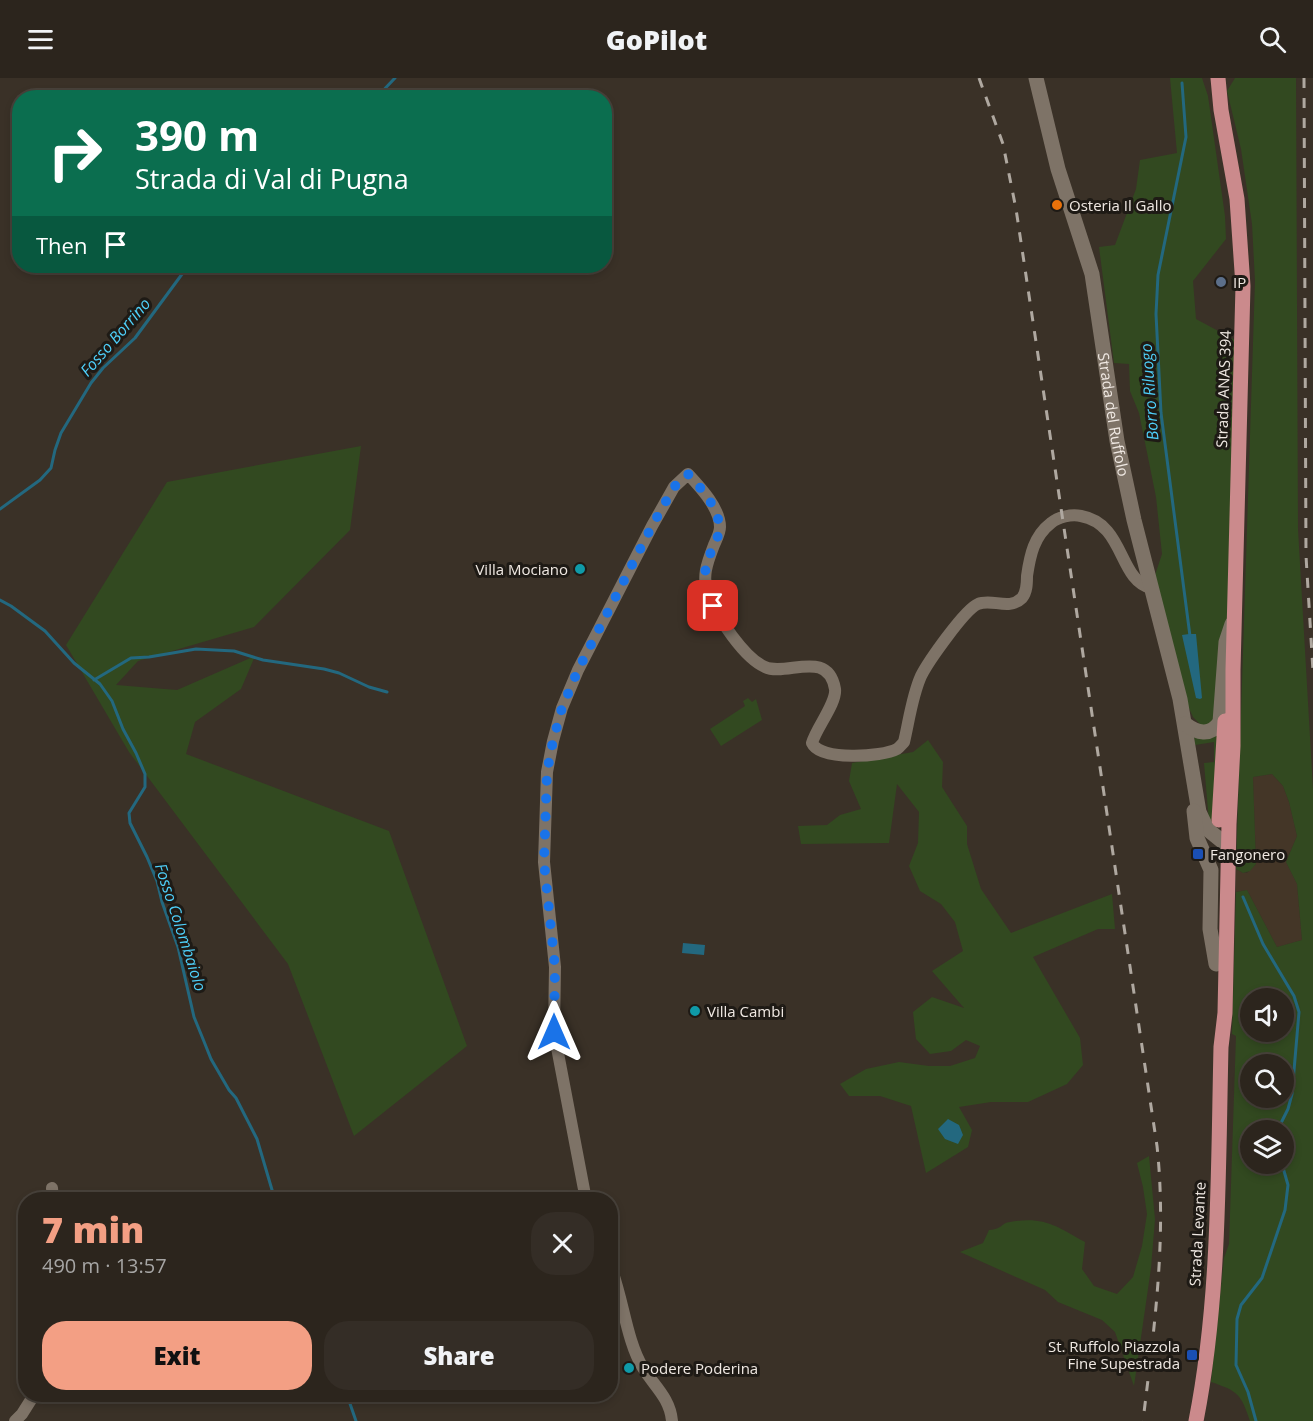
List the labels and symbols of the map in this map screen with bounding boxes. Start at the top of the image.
place label: Osteria Il Gallo [1069,195,1171,215]
marker: Osteria Il Gallo [1050,198,1064,212]
place label: IP [1233,272,1246,292]
marker: IP [1214,275,1228,289]
water label: Fosso Borrino [75,293,155,381]
street label: Strada ANAS 394 [1211,329,1235,448]
water label: Borro Riluogo [1135,343,1163,441]
street label: Strada del Ruffolo [1094,351,1134,478]
place label: Villa Mociano [475,559,568,579]
marker: Villa Mociano [573,562,587,576]
pin [687,580,738,631]
place label: Fangonero [1210,844,1285,864]
marker: Fangonero [1191,847,1205,861]
water label: Fosso Colombaiolo [150,860,212,994]
position arrow [522,1000,586,1064]
place label: Villa Cambi [707,1001,784,1021]
marker: Villa Cambi [688,1004,702,1018]
street label: Strada Levante [1184,1181,1210,1287]
place label: St. Ruffolo Piazzola Fine Supestrada [1048,1336,1180,1373]
marker: St. Ruffolo Piazzola Fine Supestrada [1185,1348,1199,1362]
place label: Podere Poderina [641,1358,758,1378]
marker: Podere Poderina [622,1361,636,1375]

